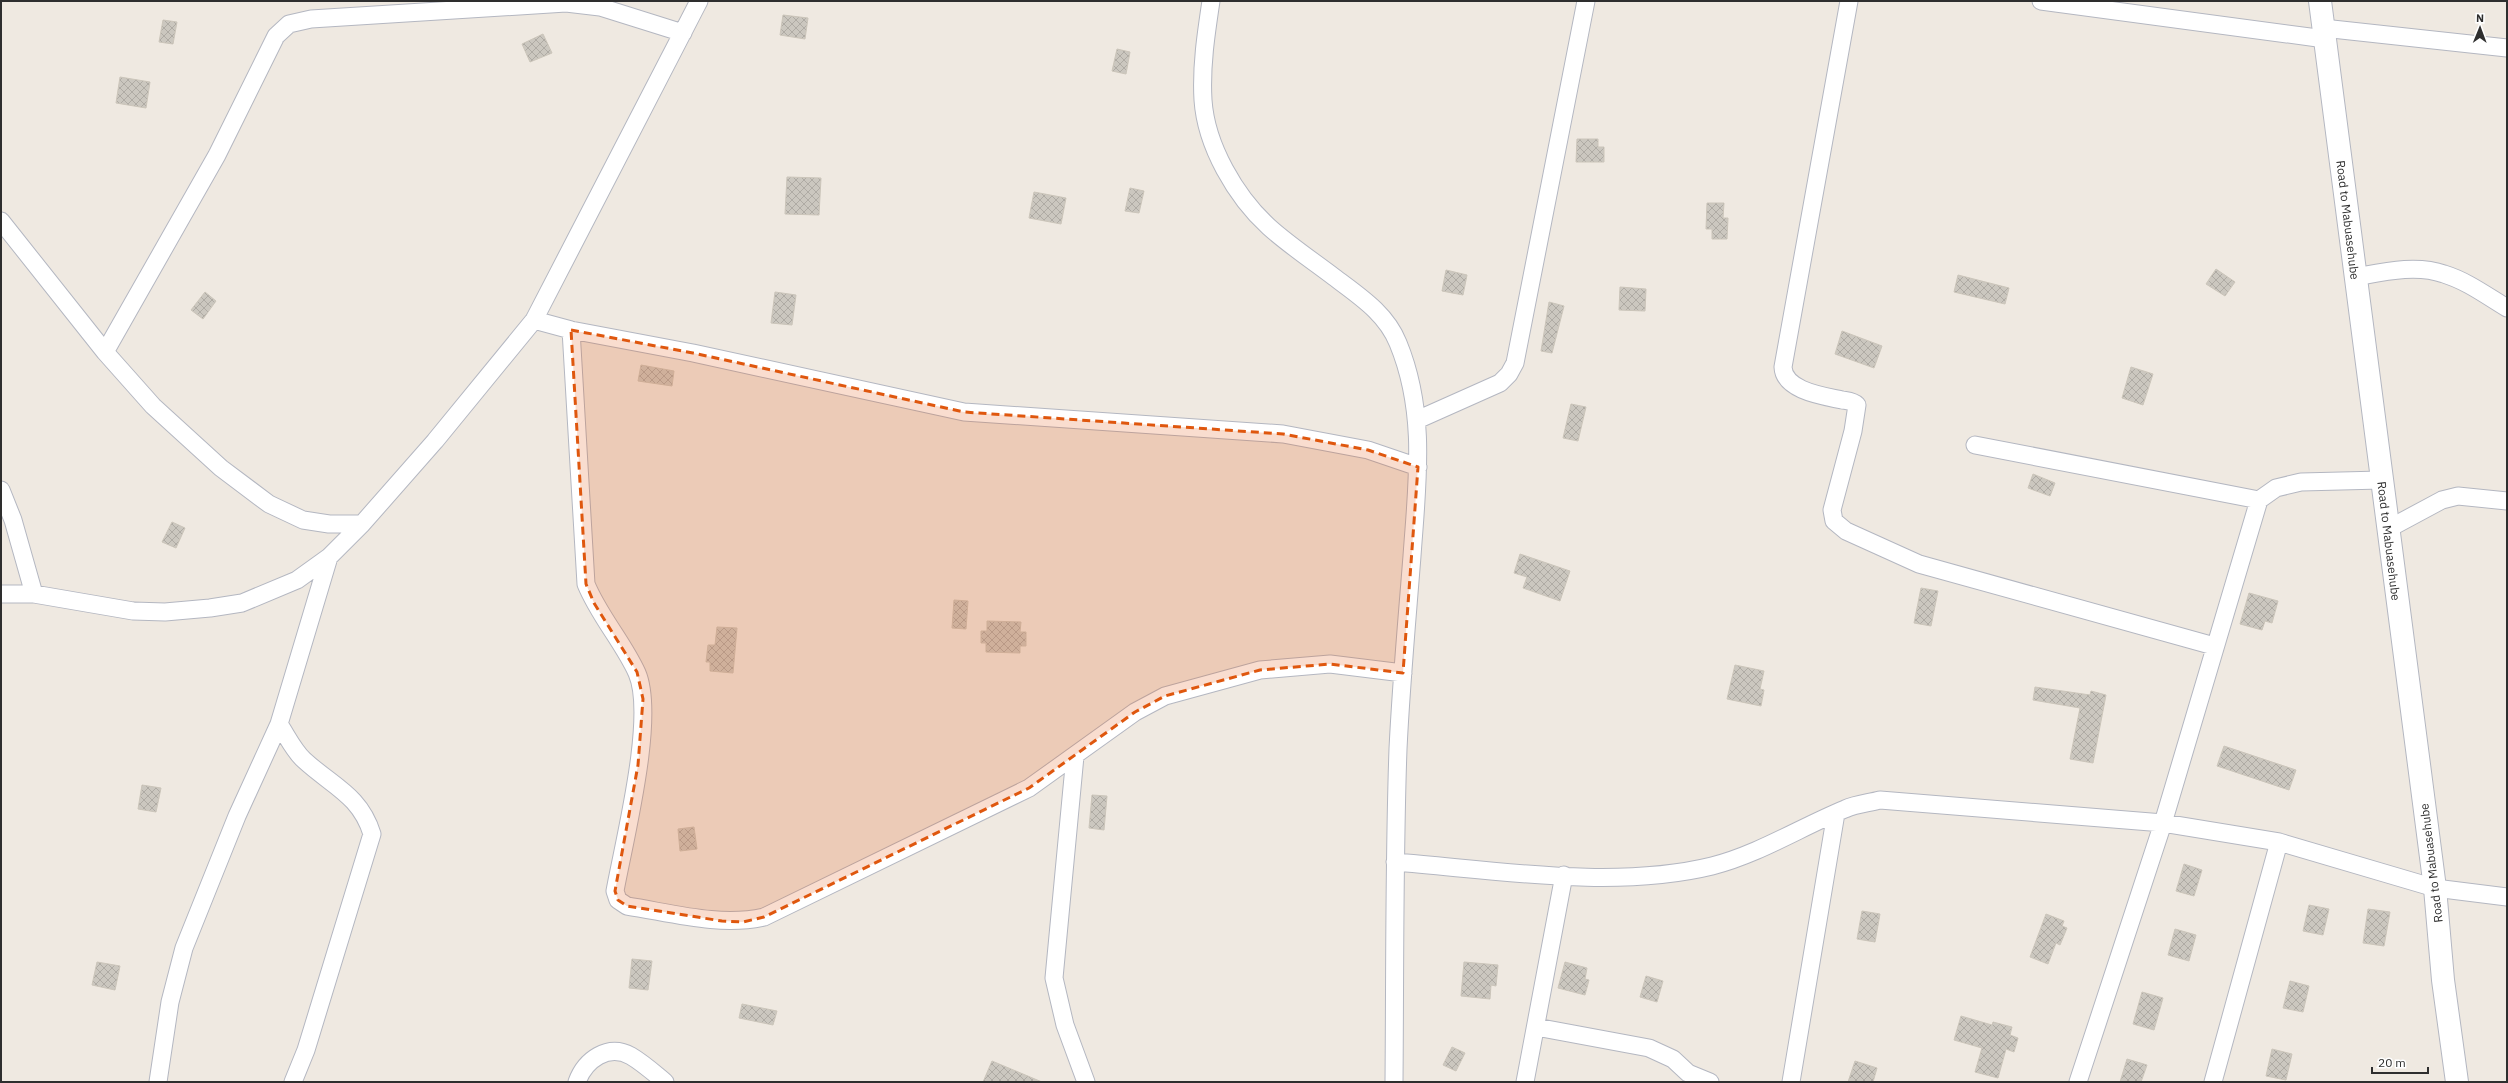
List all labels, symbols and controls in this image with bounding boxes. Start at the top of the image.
north arrow [2460,8,2500,48]
text: N [2476,11,2484,25]
street label: Road to Mabuasehube [2333,159,2363,281]
street label: Road to Mabuasehube [2374,480,2404,602]
street label: Road to Mabuasehube [2416,802,2446,924]
scale bar [2372,1049,2428,1075]
text: 20 m [2378,1055,2406,1070]

